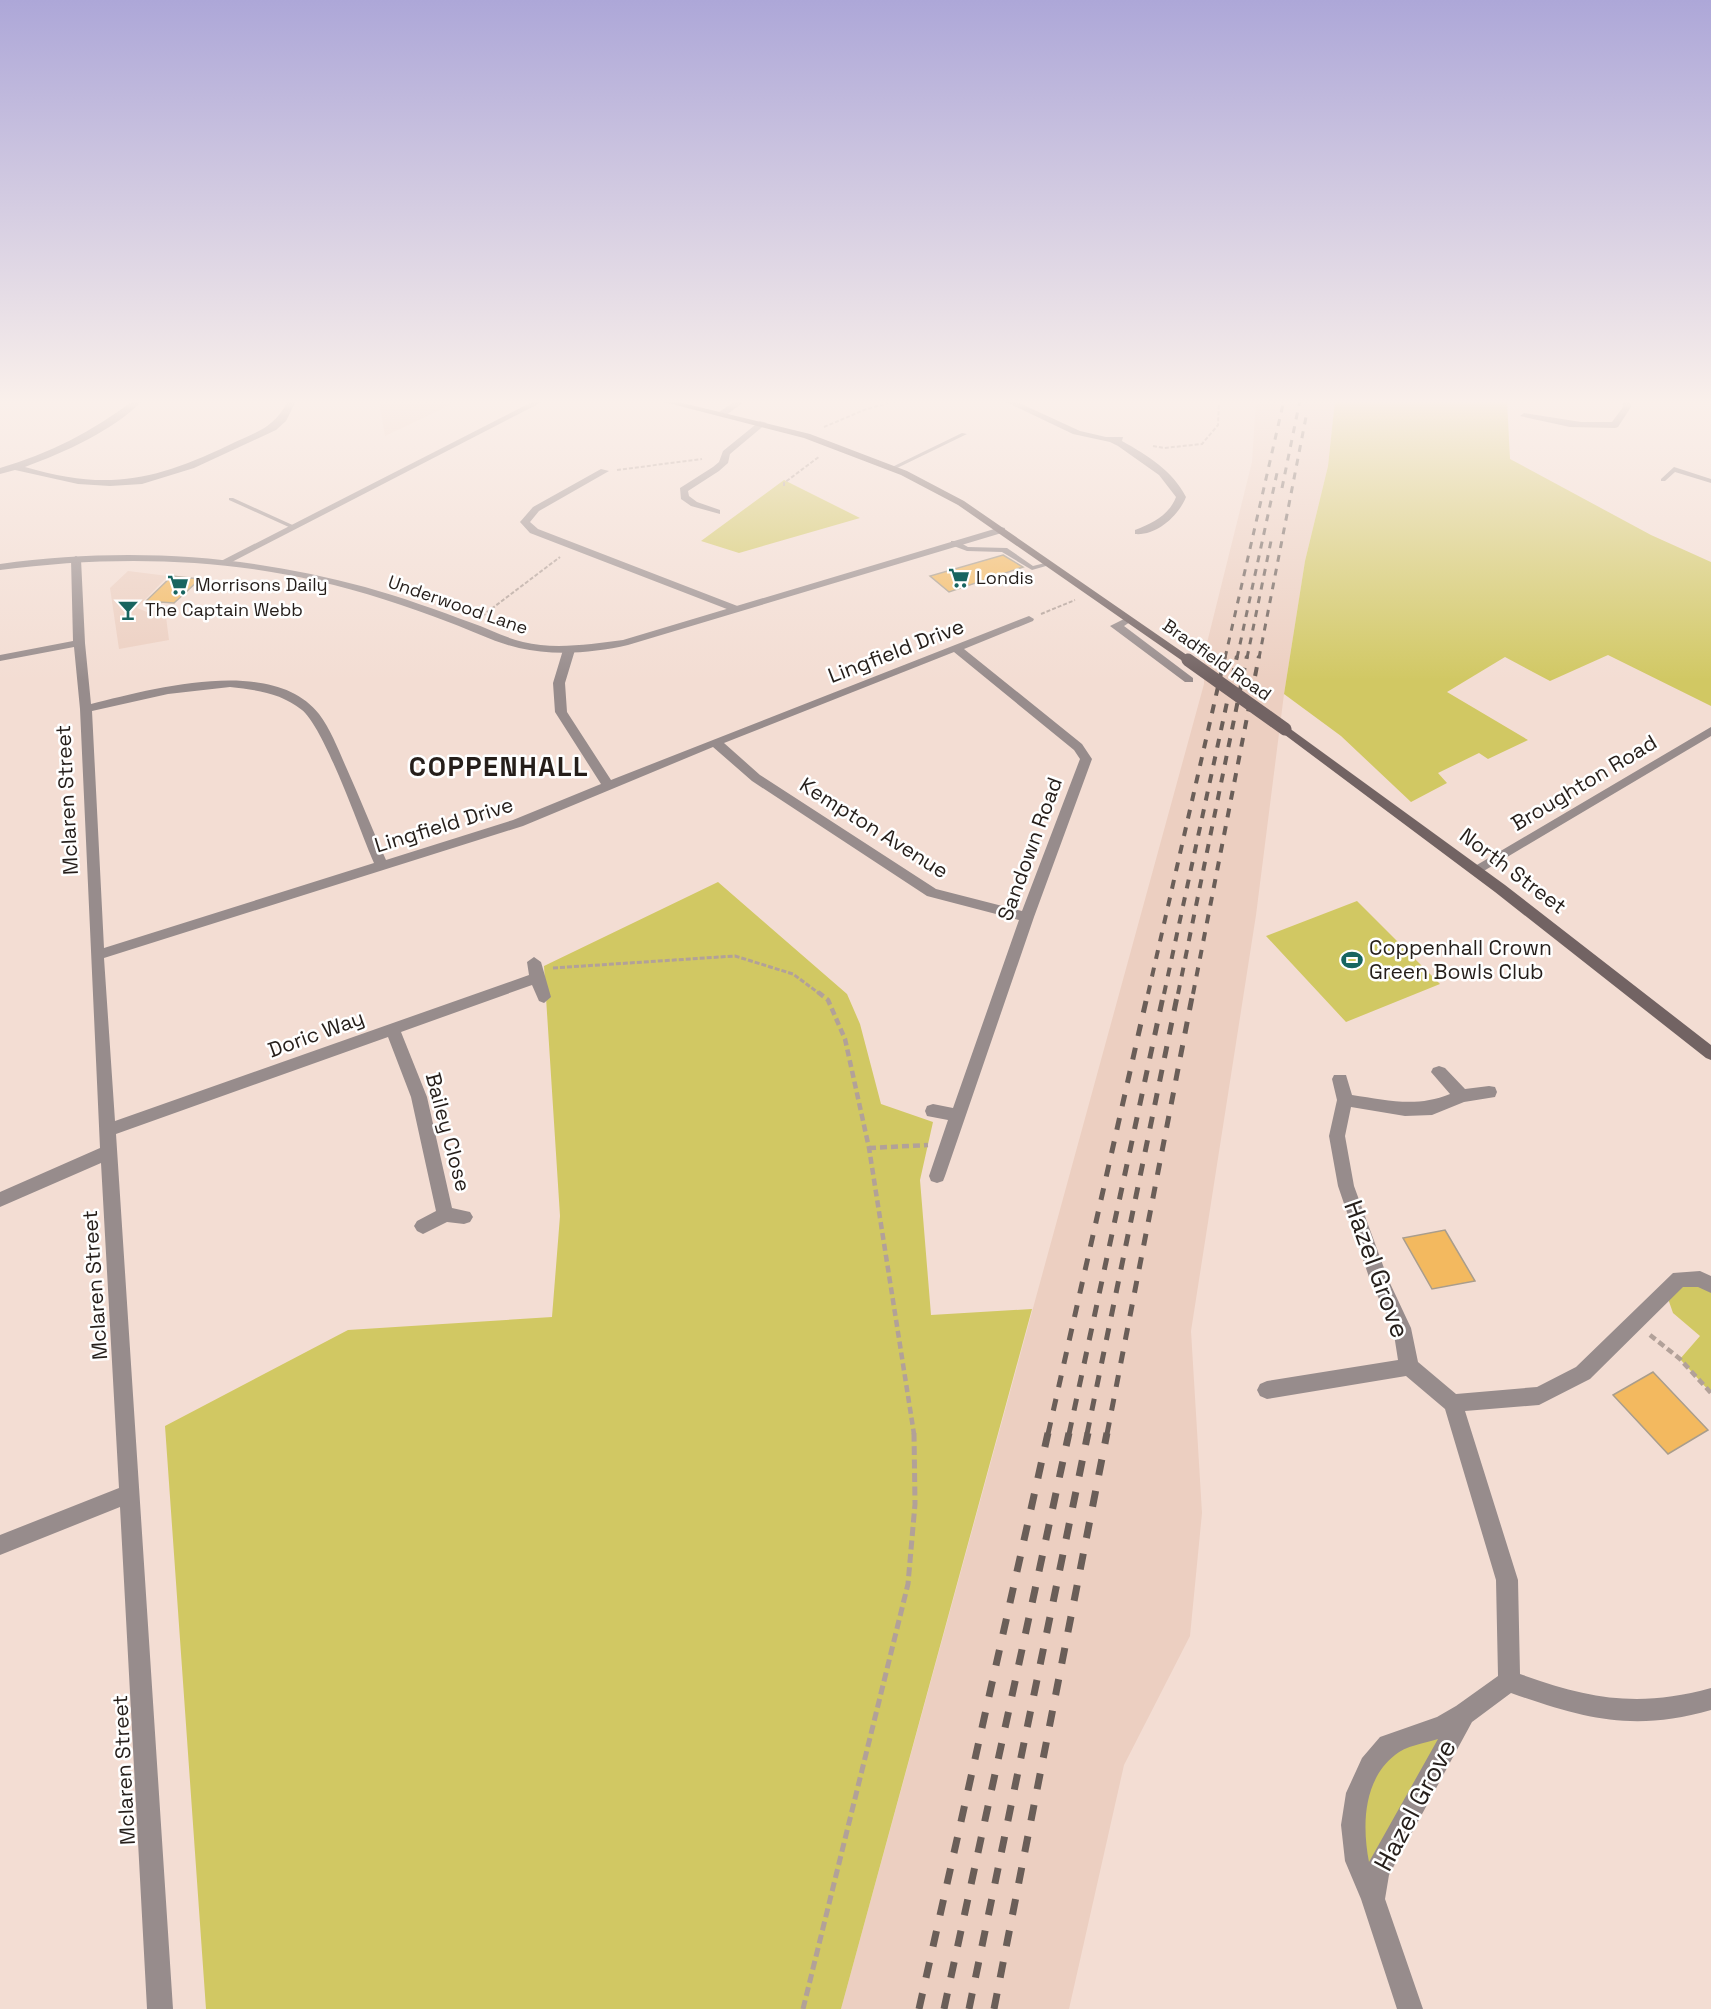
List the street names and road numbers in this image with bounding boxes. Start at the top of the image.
street label: Underwood Lane [385,570,531,639]
street label: Lingfield Drive [824,612,968,689]
street label: Bradfield Road [1158,614,1276,706]
street label: Mclaren Street [49,724,84,876]
street label: Broughton Road [1506,728,1662,837]
street label: Kempton Avenue [795,771,954,884]
street label: Sandown Road [991,773,1068,924]
street label: Lingfield Drive [371,791,517,858]
street label: North Street [1454,822,1572,920]
street label: Doric Way [264,1004,368,1063]
street label: Bailey Close [420,1069,477,1194]
street label: Hazel Grove [1336,1195,1418,1343]
street label: Mclaren Street [76,1209,113,1361]
street label: Mclaren Street [106,1694,141,1846]
street label: Hazel Grove [1366,1733,1464,1877]

